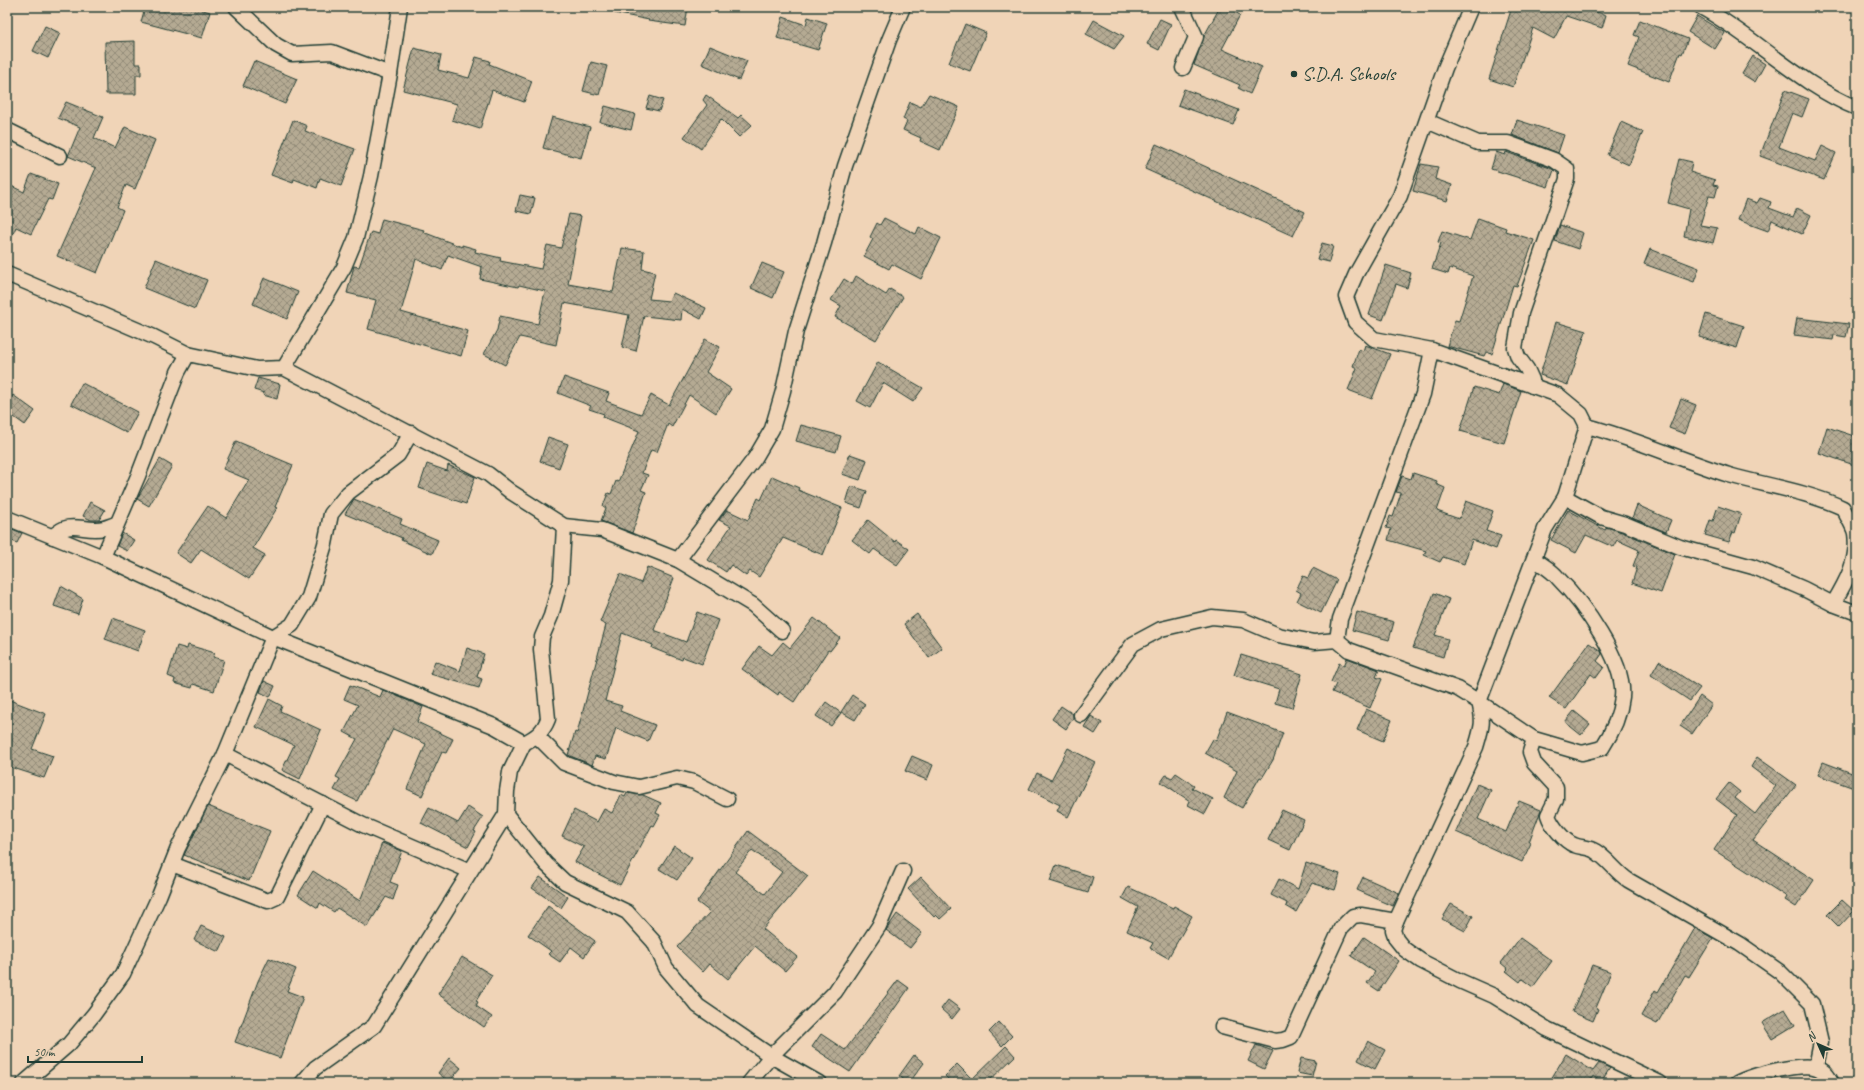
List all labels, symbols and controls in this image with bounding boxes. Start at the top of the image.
place label: S.D.A. Schools [1302,62,1397,86]
marker: S.D.A. Schools [1289,69,1299,79]
north arrow [1798,1024,1838,1064]
text: N [1804,1028,1820,1044]
scale bar [28,1038,142,1064]
text: 50 m [34,1044,56,1060]

